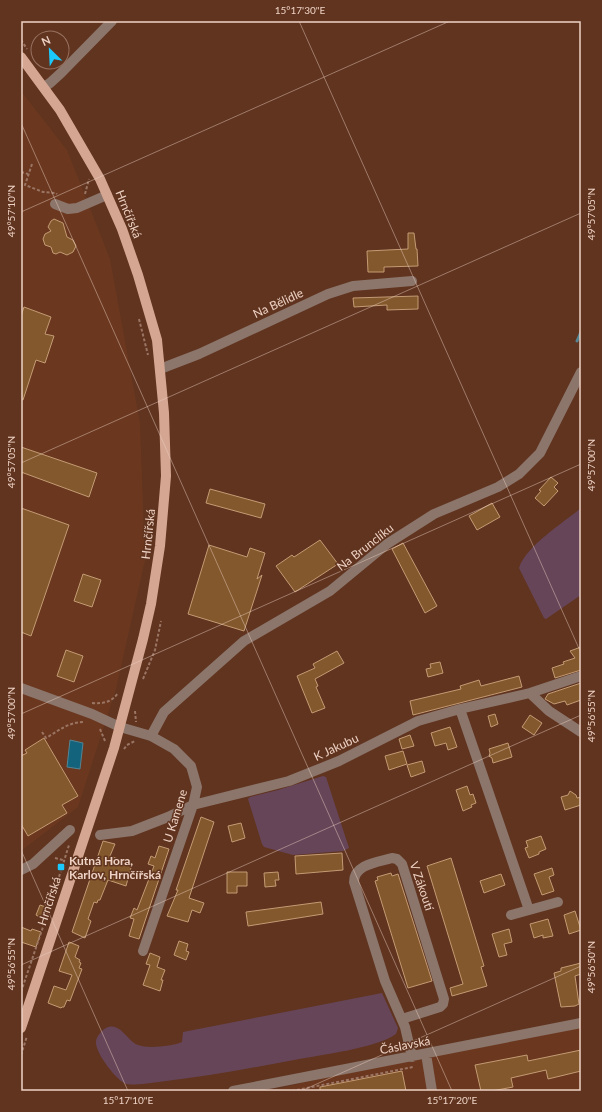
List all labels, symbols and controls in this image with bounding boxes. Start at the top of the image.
text: 15°17'30"E [275,4,325,16]
north arrow [30,30,70,70]
text: N [39,33,52,48]
text: 49°57'10"N [5,185,17,237]
street label: Hrnčířská [113,188,145,240]
text: 49°57'05"N [585,188,597,240]
street label: Na Bělidle [251,285,305,321]
text: 49°57'05"N [5,436,17,488]
text: 49°57'00"N [585,439,597,491]
street label: Hrnčířská [138,508,158,560]
street label: Na Brunclíku [334,520,396,574]
text: 49°57'00"N [5,687,17,739]
text: 49°56'55"N [585,690,597,742]
street label: K Jakubu [311,730,361,764]
street label: U Kamene [160,788,190,844]
place label: Kutná Hora, Karlov, Hrnčířská [69,853,161,882]
street label: V Zákoutí [407,860,438,913]
marker: Kutná Hora, Karlov, Hrnčířská [56,862,66,872]
street label: Hrnčířská [34,875,64,927]
text: 49°56'55"N [5,938,17,990]
text: 49°56'50"N [585,941,597,993]
street label: Čáslavská [378,1033,432,1057]
text: 15°17'10"E [103,1094,153,1106]
text: 15°17'20"E [427,1094,477,1106]

